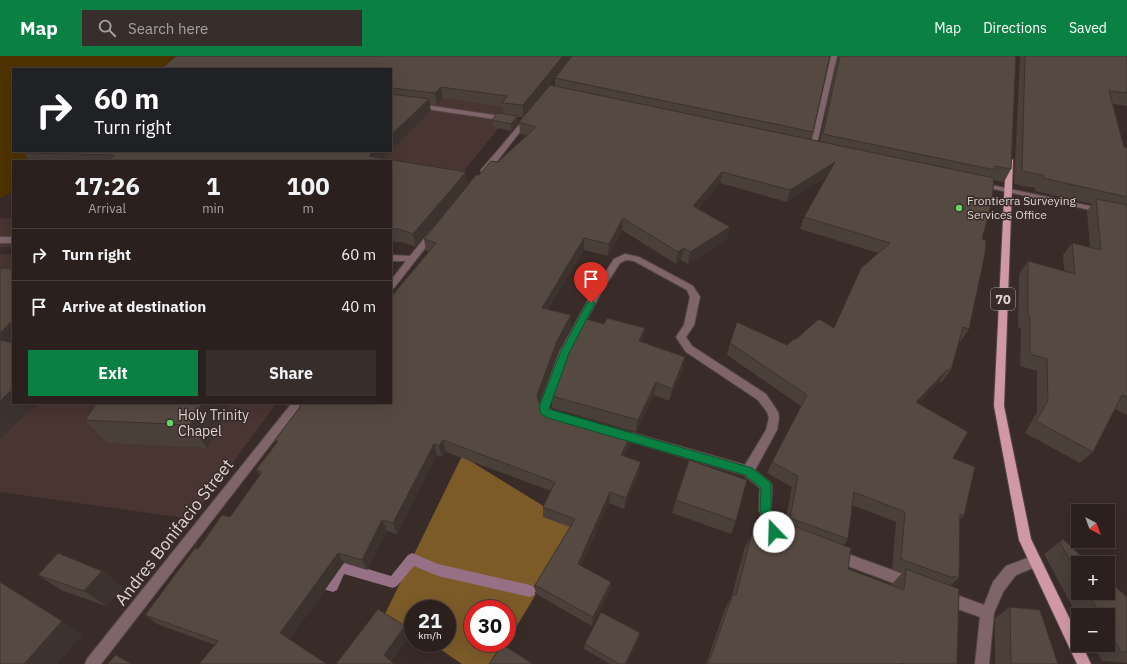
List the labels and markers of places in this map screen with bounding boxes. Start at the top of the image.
place label: Frontierra Surveying Services Office [967,193,1077,222]
marker: Frontierra Surveying Services Office [954,203,964,213]
pin [574,262,608,303]
place label: Holy Trinity Chapel [178,406,249,440]
marker: Holy Trinity Chapel [165,418,175,428]

